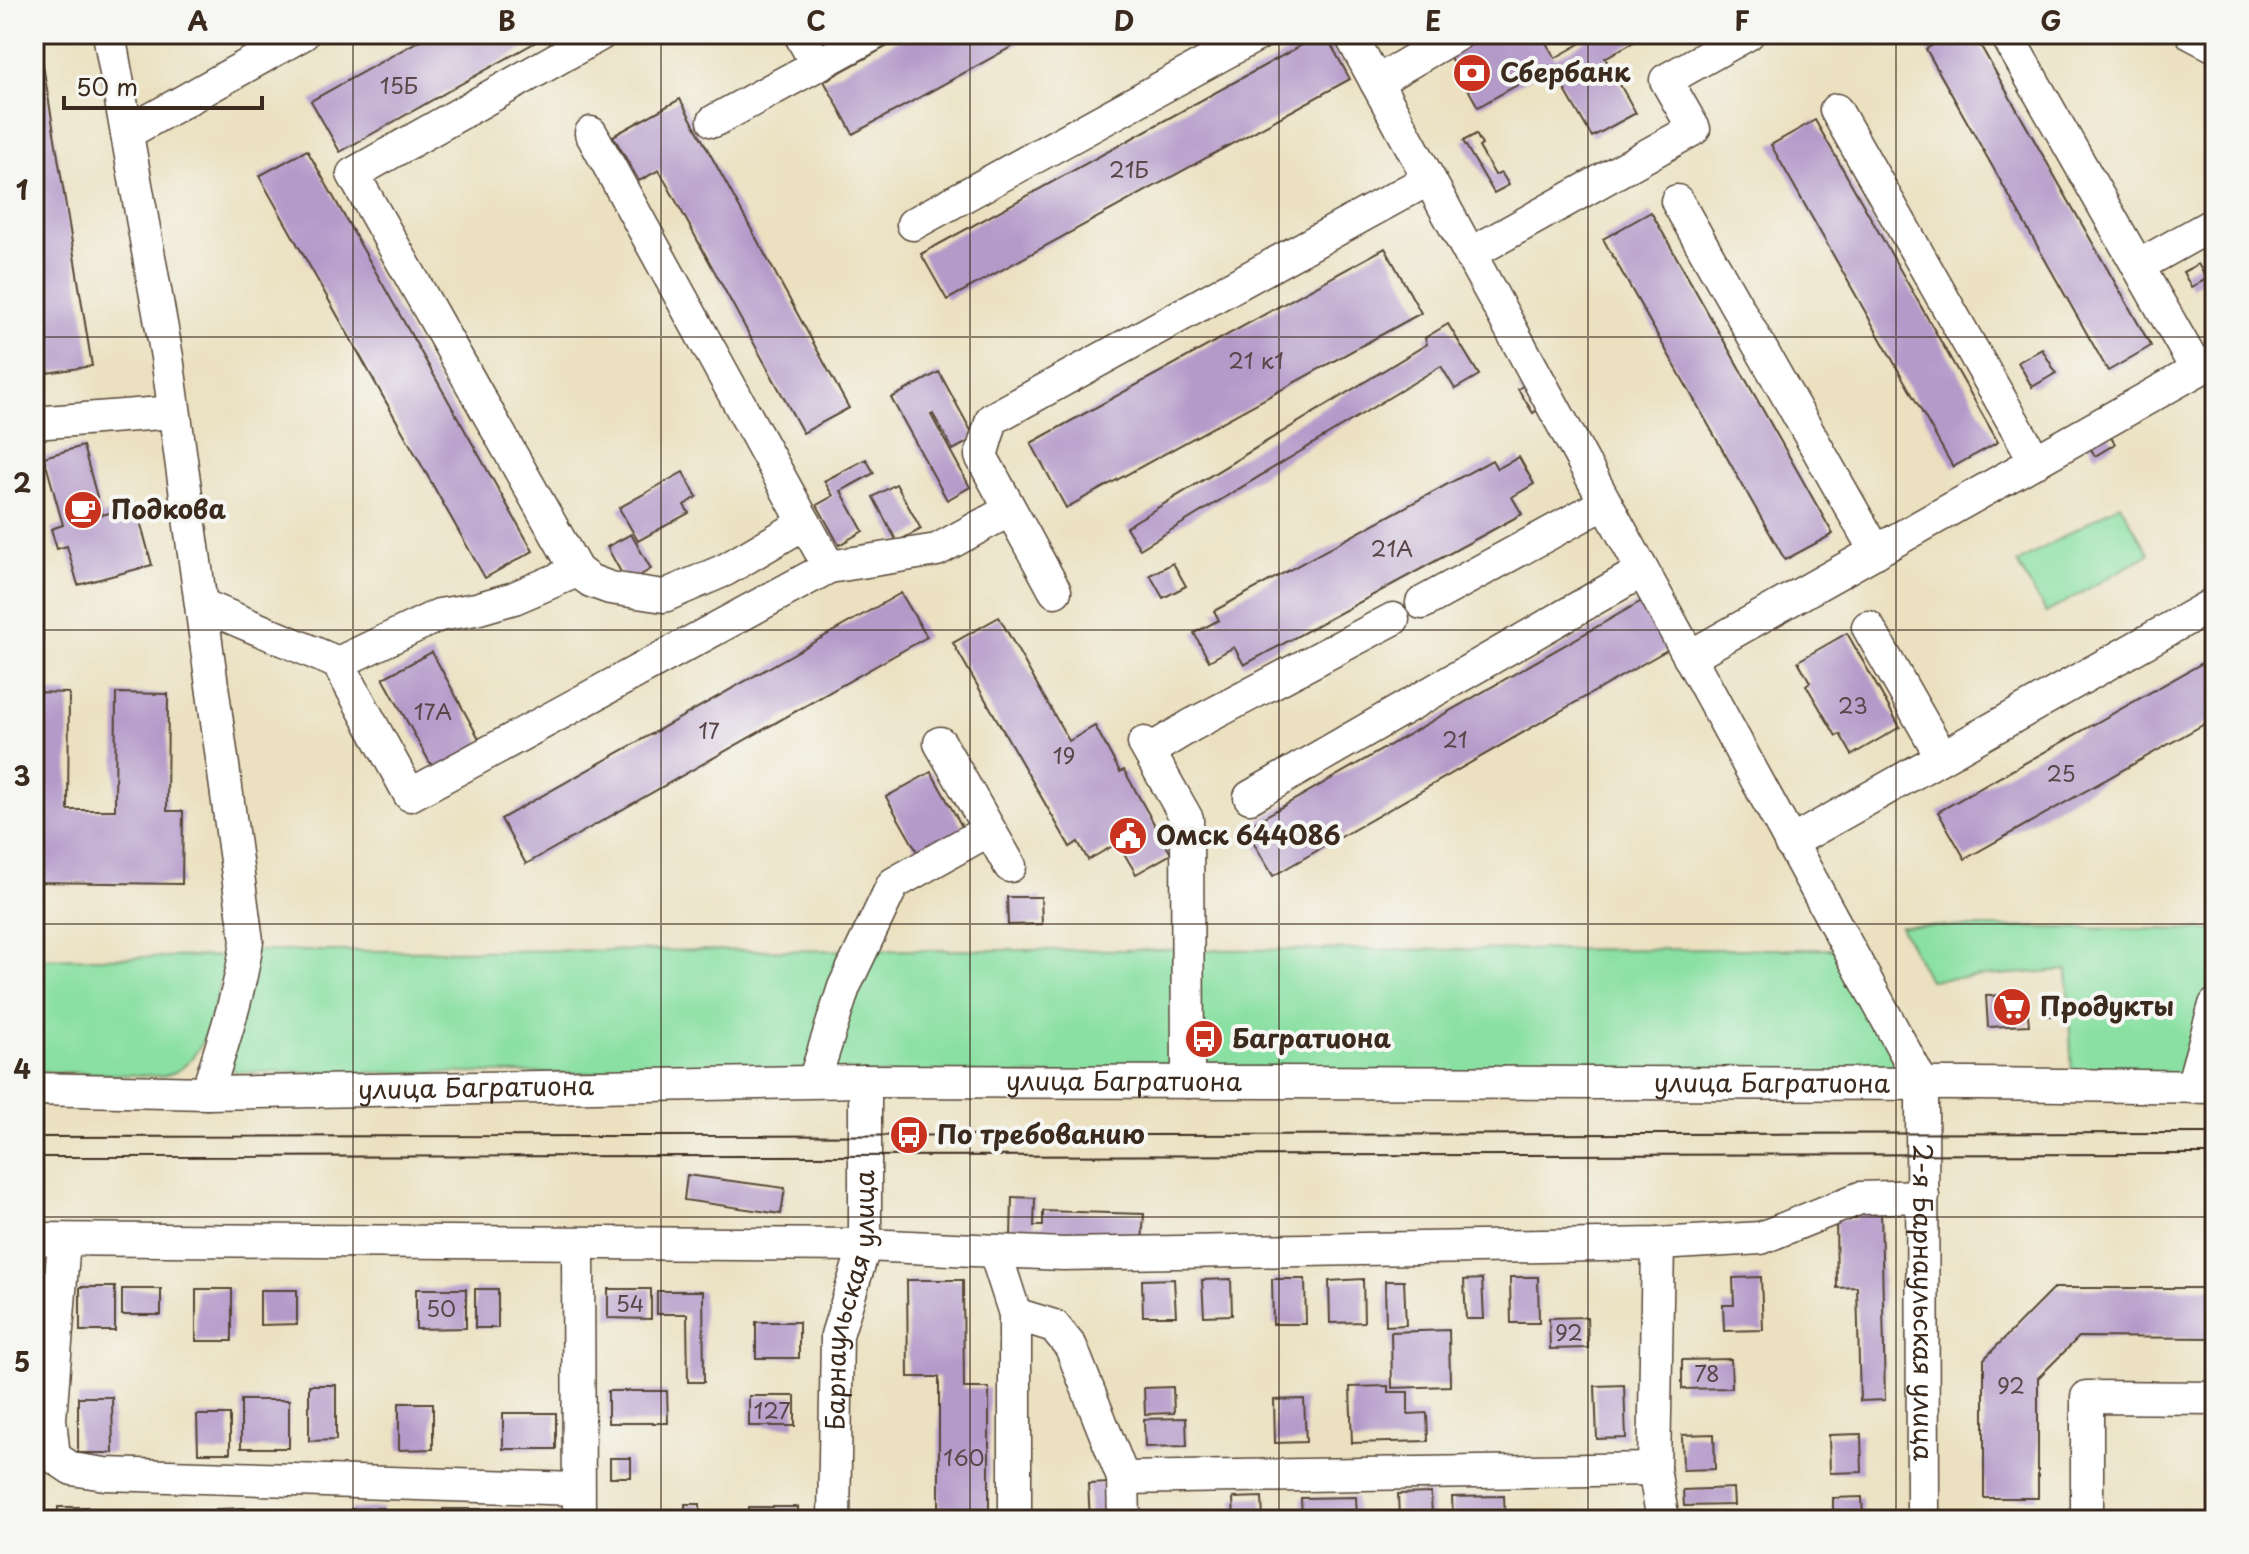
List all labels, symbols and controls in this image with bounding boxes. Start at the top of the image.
text: A [188,1,208,40]
text: B [498,1,516,40]
text: C [806,1,826,40]
text: D [1114,1,1134,40]
text: E [1425,1,1441,40]
text: F [1734,1,1750,40]
text: G [2040,1,2062,40]
bank icon: Сбербанк [1451,52,1493,94]
place label: Сбербанк [1500,52,1631,91]
scale bar [64,60,262,110]
text: 50 m [76,68,138,104]
house number: 15Б [380,68,418,101]
house number: 21Б [1109,152,1149,185]
text: 1 [16,170,28,209]
house number: 21 к1 [1228,343,1284,376]
text: 2 [13,463,31,502]
cafe icon: Подкова [62,489,104,531]
place label: Подкова [111,489,226,528]
house number: 21А [1371,531,1413,564]
house number: 23 [1838,688,1868,721]
house number: 17А [414,694,452,727]
house number: 17 [698,713,720,746]
house number: 21 [1442,722,1468,755]
house number: 19 [1053,738,1075,771]
text: 3 [13,756,31,795]
house number: 25 [2046,756,2076,789]
public building icon: Омск 644086 [1107,815,1149,857]
place label: Омск 644086 [1156,815,1341,854]
supermarket icon: Продукты [1991,986,2033,1028]
place label: Продукты [2040,986,2174,1025]
bus stop icon: Багратиона [1183,1018,1225,1060]
place label: Багратиона [1232,1018,1392,1057]
text: 4 [13,1049,31,1088]
street label: улица Багратиона [1006,1060,1243,1100]
street label: улица Багратиона [1654,1062,1891,1102]
street label: улица Багратиона [358,1065,595,1108]
bus stop icon: По требованию [888,1114,930,1156]
place label: По требованию [937,1114,1145,1153]
street label: 2-я Барнаульская улица [1904,1143,1944,1462]
street label: Барнаульская улица [814,1169,883,1431]
house number: 54 [616,1286,644,1319]
house number: 50 [426,1291,456,1324]
house number: 92 [1555,1315,1583,1348]
text: 5 [14,1342,30,1381]
house number: 78 [1694,1356,1720,1389]
house number: 92 [1997,1368,2025,1401]
house number: 127 [753,1393,791,1426]
house number: 160 [943,1440,985,1473]

